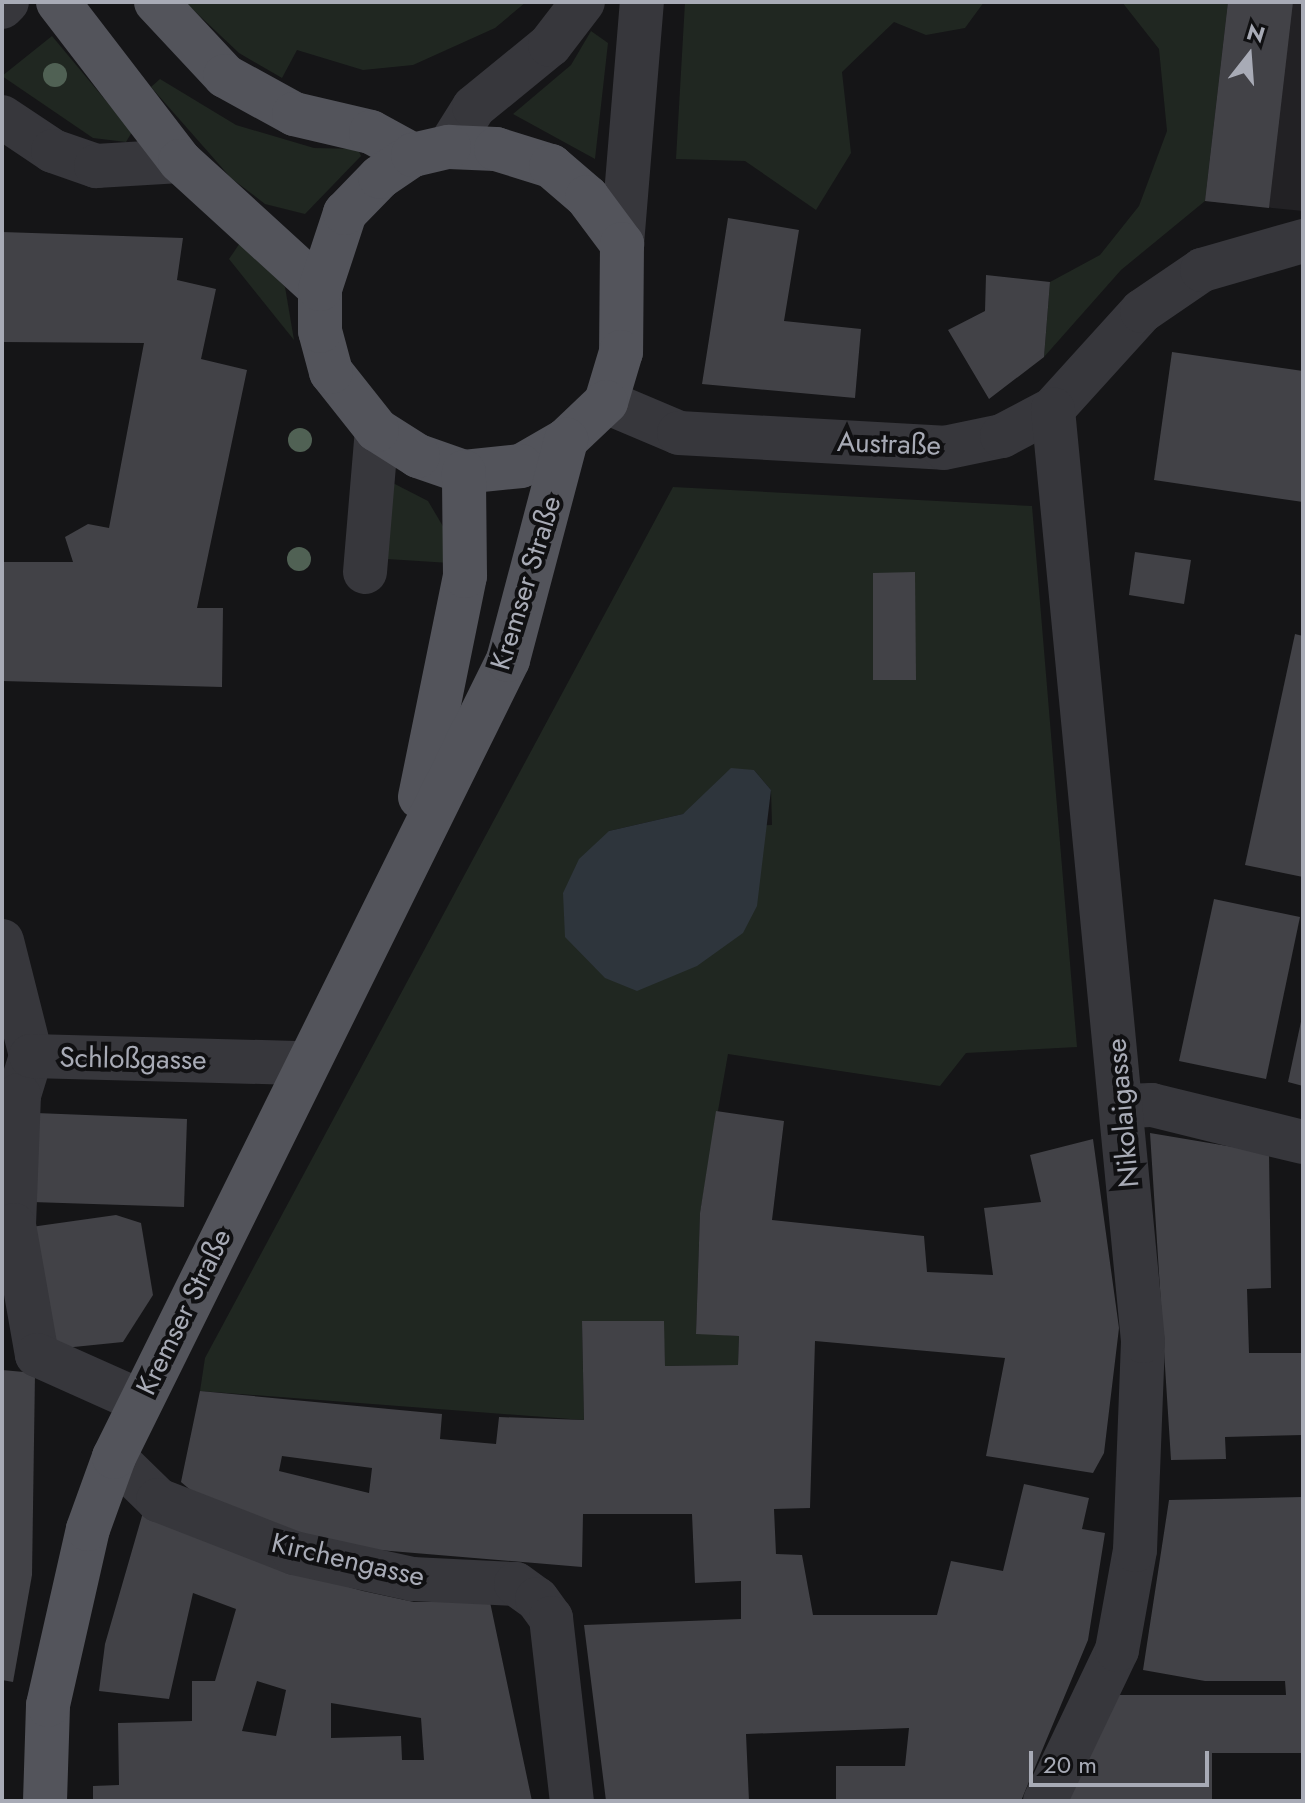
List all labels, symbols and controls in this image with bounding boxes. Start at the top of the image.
text: N [1243,15,1269,51]
north arrow [1209,16,1289,96]
street label: Austraße [836,425,942,463]
street label: Kremser Straße [484,492,568,674]
street label: Nikolaigasse [1100,1037,1146,1189]
street label: Schloßgasse [59,1041,207,1077]
street label: Kremser Straße [129,1224,239,1400]
street label: Kirchengasse [268,1526,428,1594]
scale bar [1033,1735,1213,1785]
text: 20 m [1043,1747,1097,1782]

